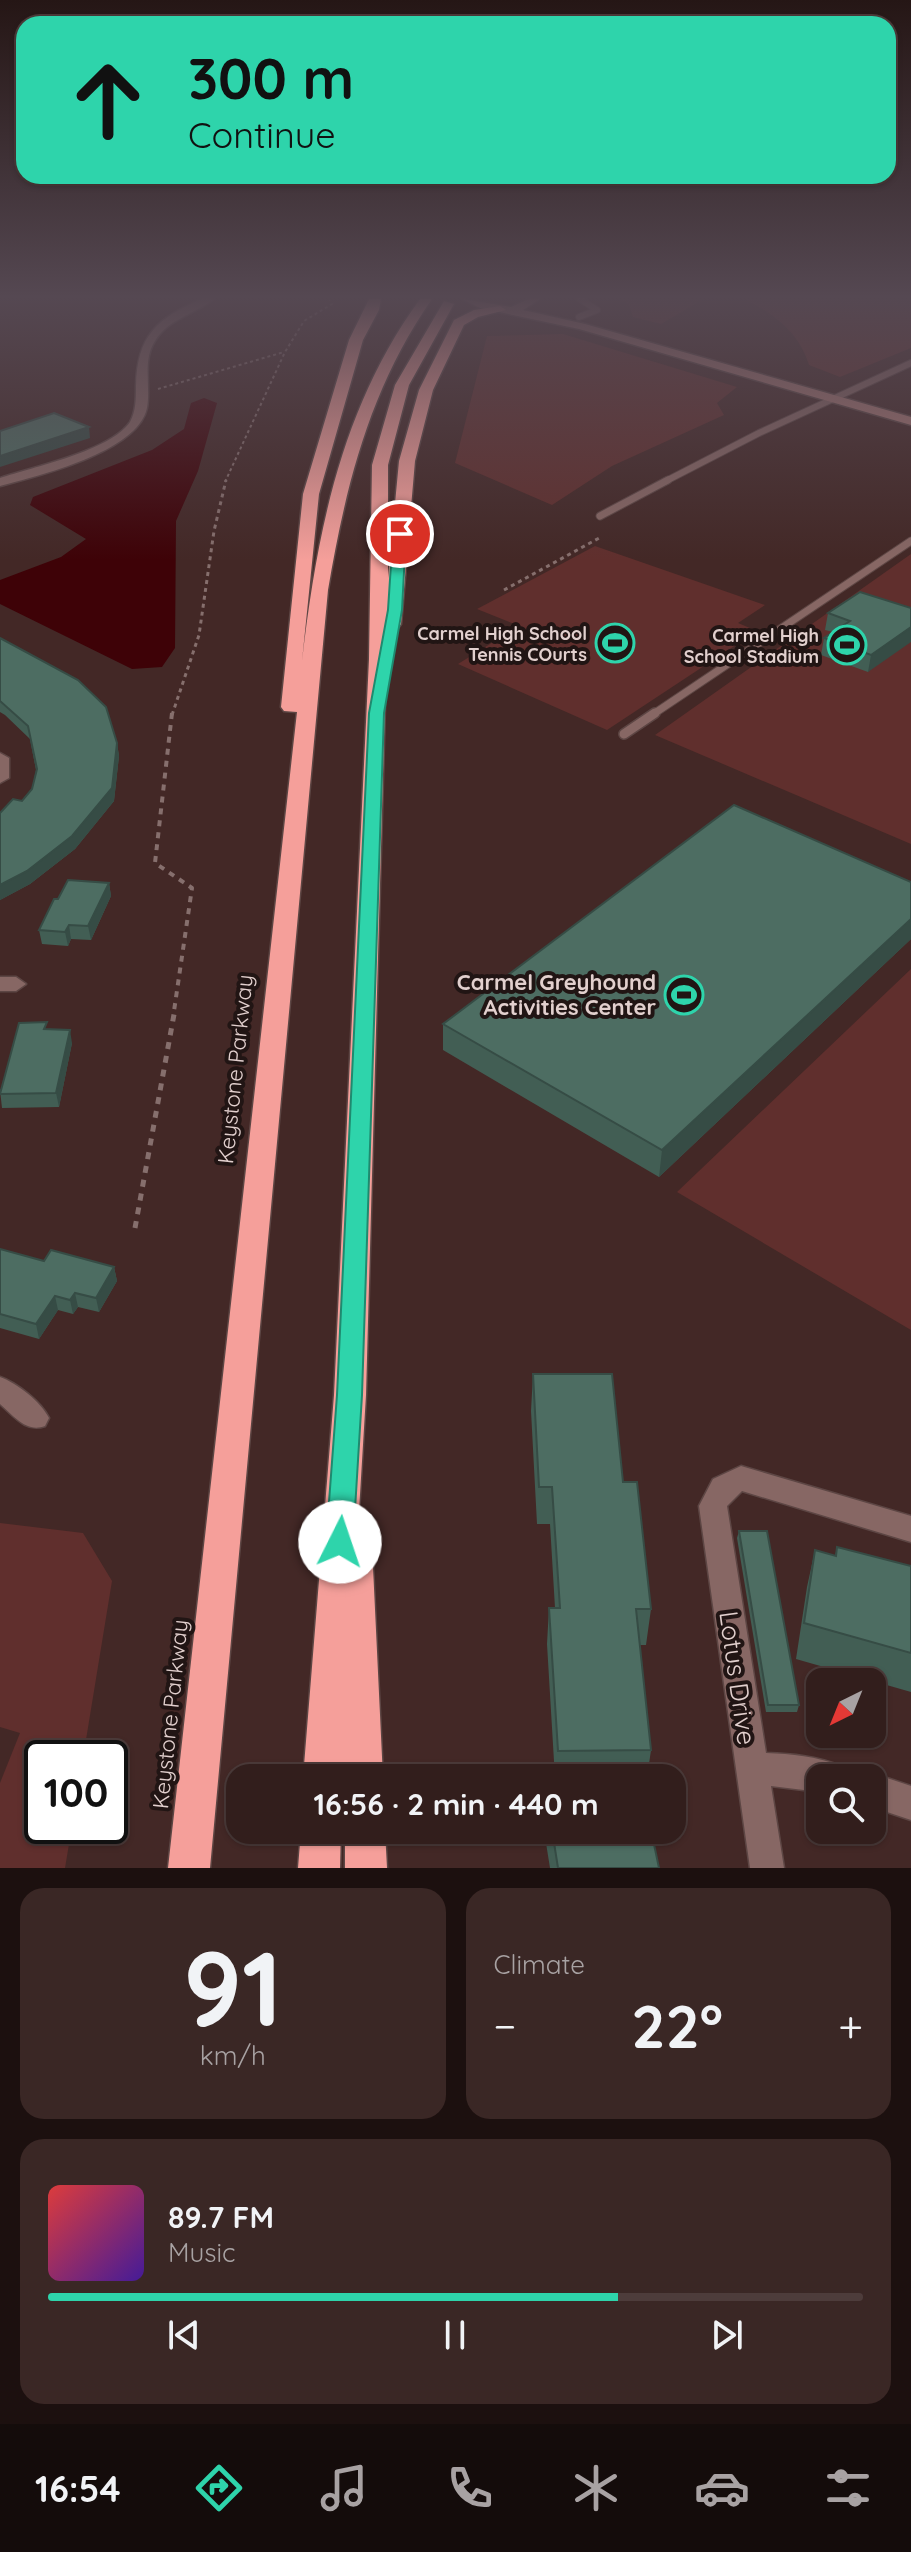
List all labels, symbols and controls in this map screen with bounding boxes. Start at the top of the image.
text: 300 m [188,43,354,113]
icon: ahead [56,48,160,152]
text: Continue [188,112,336,157]
pin [366,500,434,568]
icon: arrive [378,512,422,556]
place label: Carmel High School Tennis COurts [417,622,587,666]
sports icon: Carmel High School Tennis COurts [594,622,636,664]
place label: Carmel High School Stadium [684,624,819,668]
sports icon: Carmel High School Stadium [826,624,868,666]
place label: Carmel Greyhound Activities Center [457,968,656,1021]
street label: Keystone Parkway [211,973,259,1165]
sports icon: Carmel Greyhound Activities Center [663,974,705,1016]
position arrow [298,1500,382,1584]
street label: Lotus Drive [712,1609,764,1747]
street label: Keystone Parkway [146,1618,194,1810]
north arrow [806,1668,886,1748]
map controls [806,1668,886,1844]
speed limit sign: 100 [24,1740,128,1844]
button: search [806,1764,886,1844]
text: 16:56 · 2 min · 440 m [313,1785,599,1823]
text: 91 [183,1922,283,2052]
text: Climate [494,1948,585,1981]
text: 22° [631,1988,723,2063]
text: − [494,1998,516,2053]
text: + [838,1998,863,2053]
text: km/h [200,2039,266,2072]
text: 89.7 FM [168,2198,274,2236]
text: Music [168,2236,236,2269]
icon: previous [162,2313,206,2357]
icon: pause [433,2313,477,2357]
icon: next [705,2313,749,2357]
icon: directions [191,2460,247,2516]
icon: music [316,2460,372,2516]
icon: phone [442,2460,498,2516]
icon: climate [568,2460,624,2516]
icon: car [694,2460,750,2516]
icon: filters [820,2460,876,2516]
text: 16:54 [35,2466,121,2511]

